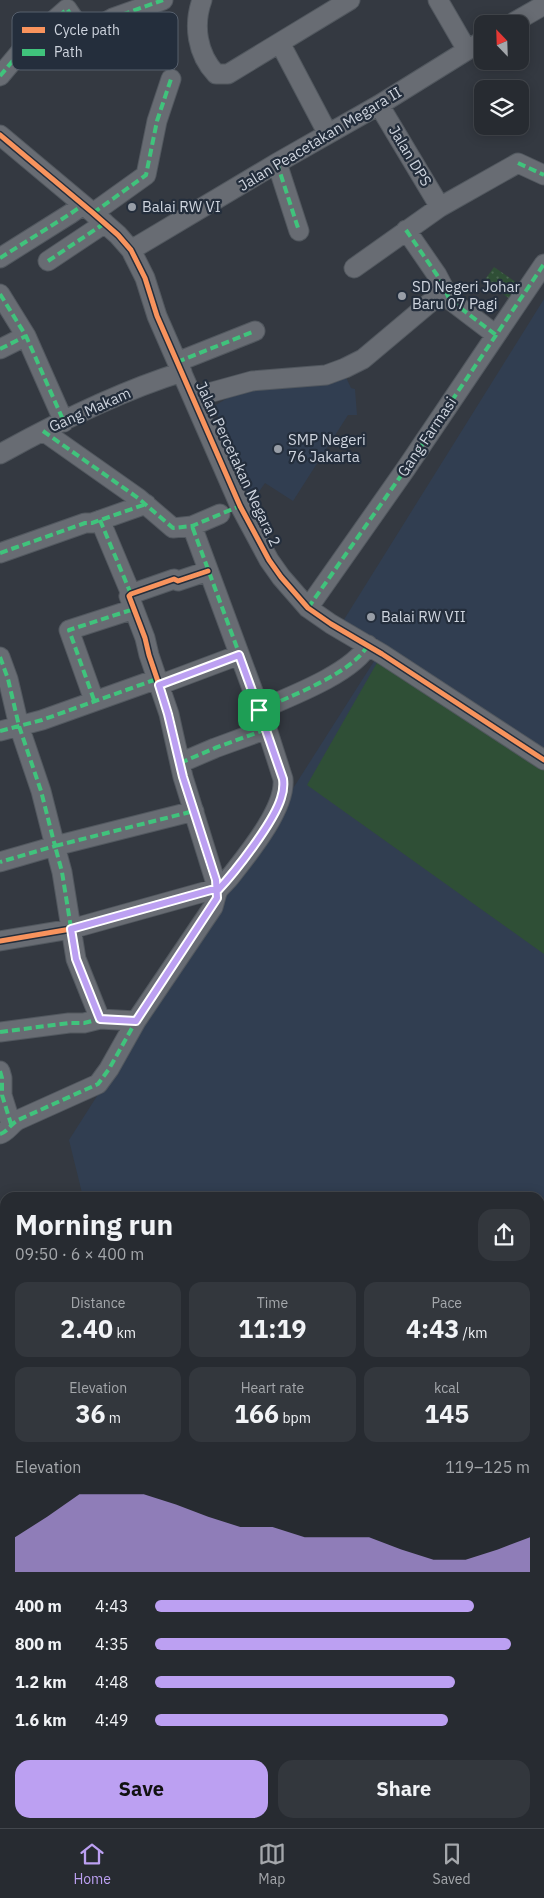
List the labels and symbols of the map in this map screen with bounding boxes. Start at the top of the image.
legend [12,12,178,70]
north arrow [474,15,529,70]
text: Cycle path [54,21,120,39]
text: Path [54,43,83,61]
street label: Jalan Peacetakan Megara II [235,82,405,195]
street label: Jalan DPS [385,122,436,190]
place label: Balai RW VI [142,197,221,216]
marker: Balai RW VI [126,201,138,213]
place label: SD Negeri Johar Baru 07 Pagi [412,277,521,313]
marker: SD Negeri Johar Baru 07 Pagi [396,290,408,302]
street label: Jalan Percetakan Negara 2 [192,378,285,549]
street label: Gang Makam [46,383,134,436]
street label: Gang Farmasi [393,393,460,480]
place label: SMP Negeri 76 Jakarta [288,430,366,466]
marker: SMP Negeri 76 Jakarta [272,443,284,455]
place label: Balai RW VII [381,607,466,626]
marker: Balai RW VII [365,611,377,623]
pin [238,689,280,731]

